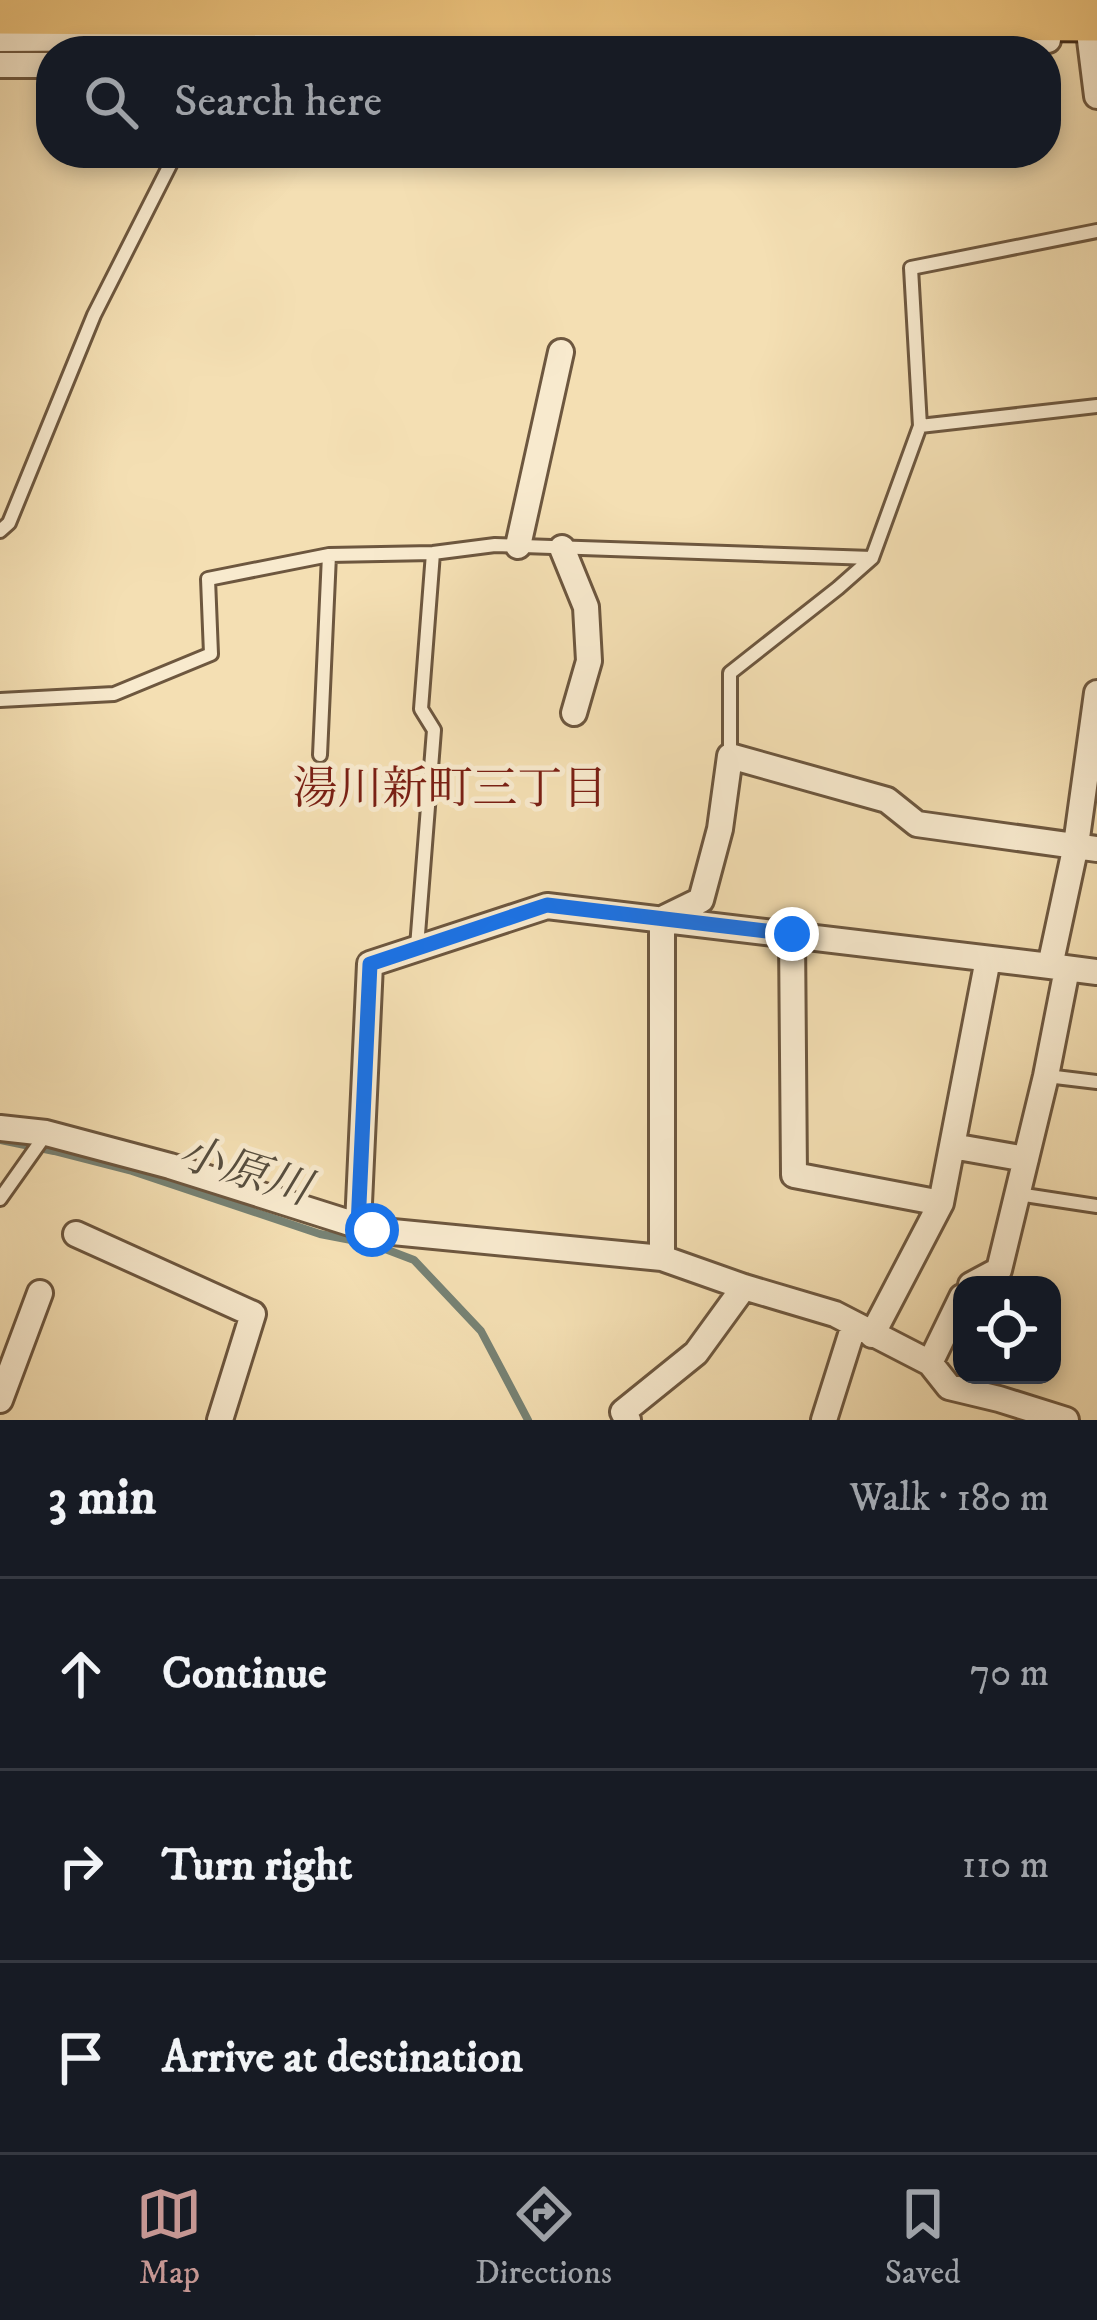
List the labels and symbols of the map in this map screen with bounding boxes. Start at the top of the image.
district label: 湯川新町三丁目 [292,762,608,818]
route end [765,907,819,961]
water label: 小原川 [171,1125,322,1220]
route start [345,1203,399,1257]

